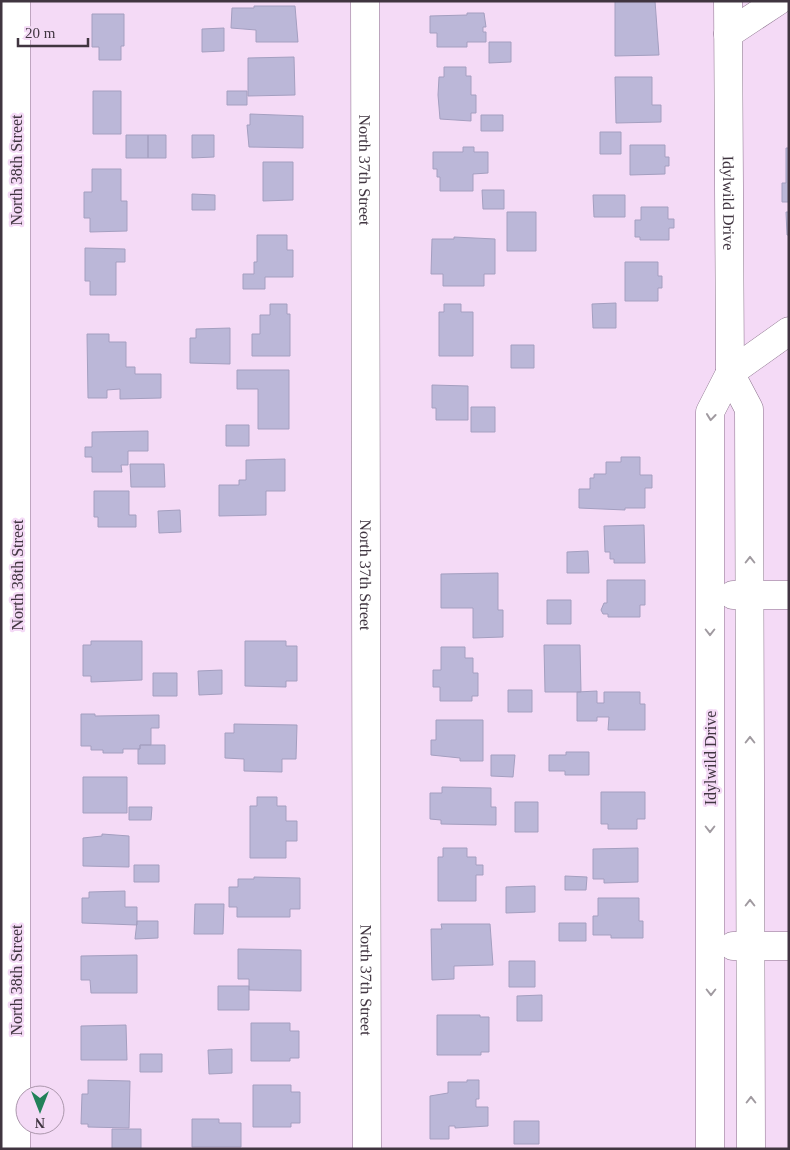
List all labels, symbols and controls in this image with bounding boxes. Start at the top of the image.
scale bar [18,15,88,47]
text: 20 m [25,25,56,41]
street label: North 38th Street [8,114,25,226]
street label: North 37th Street [356,114,373,226]
street label: Idylwild Drive [719,156,737,250]
one-way arrow [706,414,717,422]
street label: North 38th Street [9,519,26,631]
street label: North 37th Street [357,519,374,631]
one-way arrow [745,556,755,564]
one-way arrow [705,628,715,636]
street label: Idylwild Drive [702,711,720,805]
one-way arrow [745,736,755,744]
one-way arrow [705,826,715,834]
one-way arrow [745,898,755,906]
street label: North 38th Street [8,924,25,1036]
street label: North 37th Street [358,924,375,1036]
one-way arrow [706,988,716,996]
north arrow [15,1085,65,1135]
one-way arrow [746,1096,756,1104]
text: N [35,1115,45,1130]

